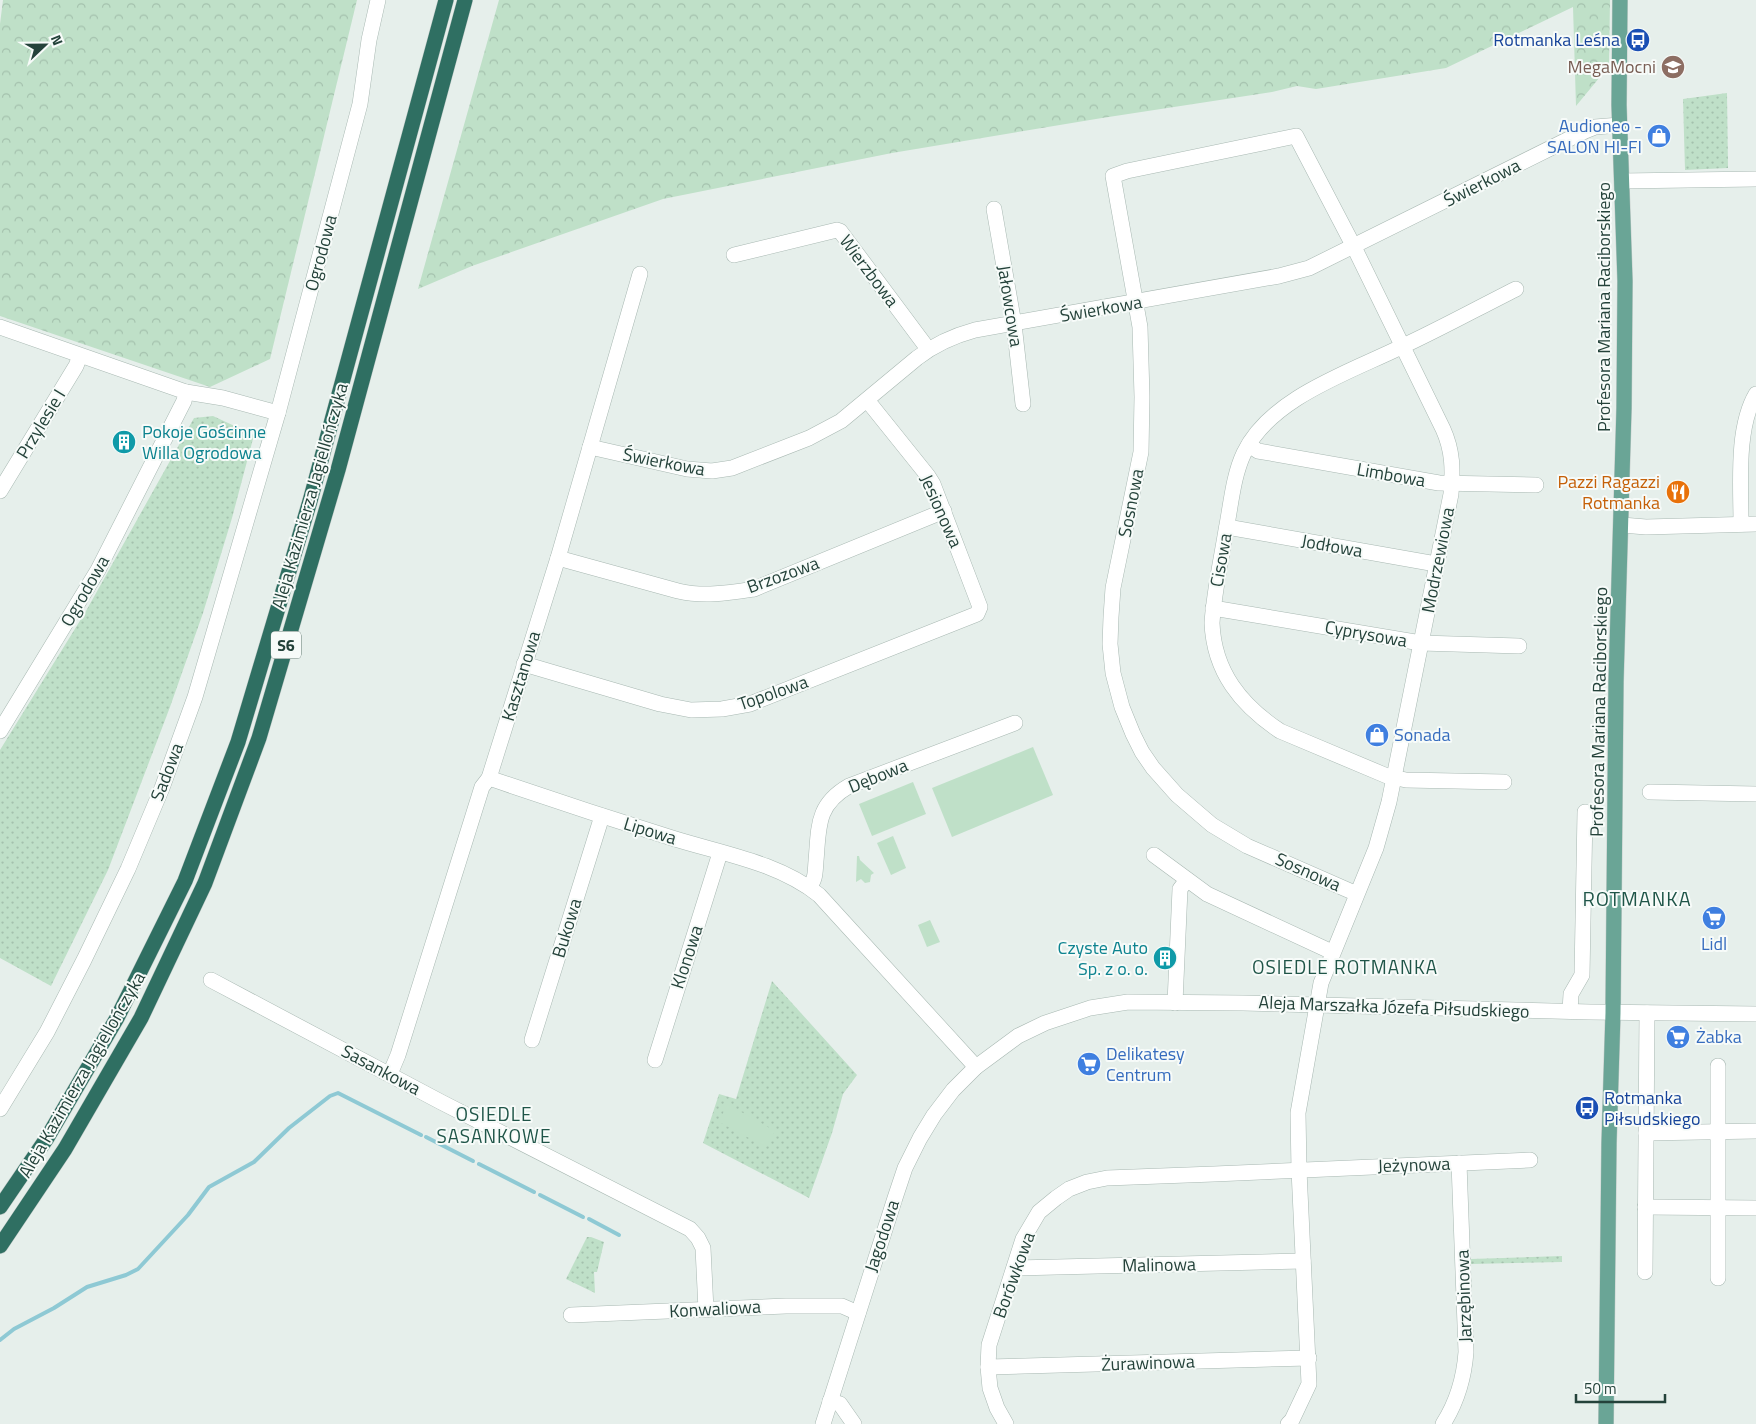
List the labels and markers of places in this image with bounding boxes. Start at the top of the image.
place label: Rotmanka Leśna [1493,26,1620,53]
bus stop icon: Rotmanka Leśna [1625,27,1651,53]
place label: MegaMocni [1568,53,1656,80]
school or university icon: MegaMocni [1660,54,1686,80]
place label: Audioneo - SALON HI-FI [1547,112,1642,160]
shop icon: Audioneo - SALON HI-FI [1646,123,1672,149]
place label: Pokoje Gościnne Willa Ogrodowa [142,418,266,466]
building icon: Pokoje Gościnne Willa Ogrodowa [111,429,137,455]
place label: Pazzi Ragazzi Rotmanka [1557,468,1660,516]
restaurant icon: Pazzi Ragazzi Rotmanka [1665,479,1691,505]
place label: Sonada [1394,721,1450,748]
shop icon: Sonada [1364,722,1390,748]
supermarket icon: Lidl [1701,905,1727,931]
place label: Lidl [1701,930,1727,957]
place label: Czyste Auto Sp. z o. o. [1058,934,1148,982]
building icon: Czyste Auto Sp. z o. o. [1152,945,1178,971]
place label: Żabka [1696,1023,1742,1050]
supermarket icon: Żabka [1665,1024,1691,1050]
place label: Delikatesy Centrum [1106,1040,1185,1088]
supermarket icon: Delikatesy Centrum [1076,1051,1102,1077]
place label: Rotmanka Piłsudskiego [1604,1084,1700,1132]
bus stop icon: Rotmanka Piłsudskiego [1574,1095,1600,1121]

